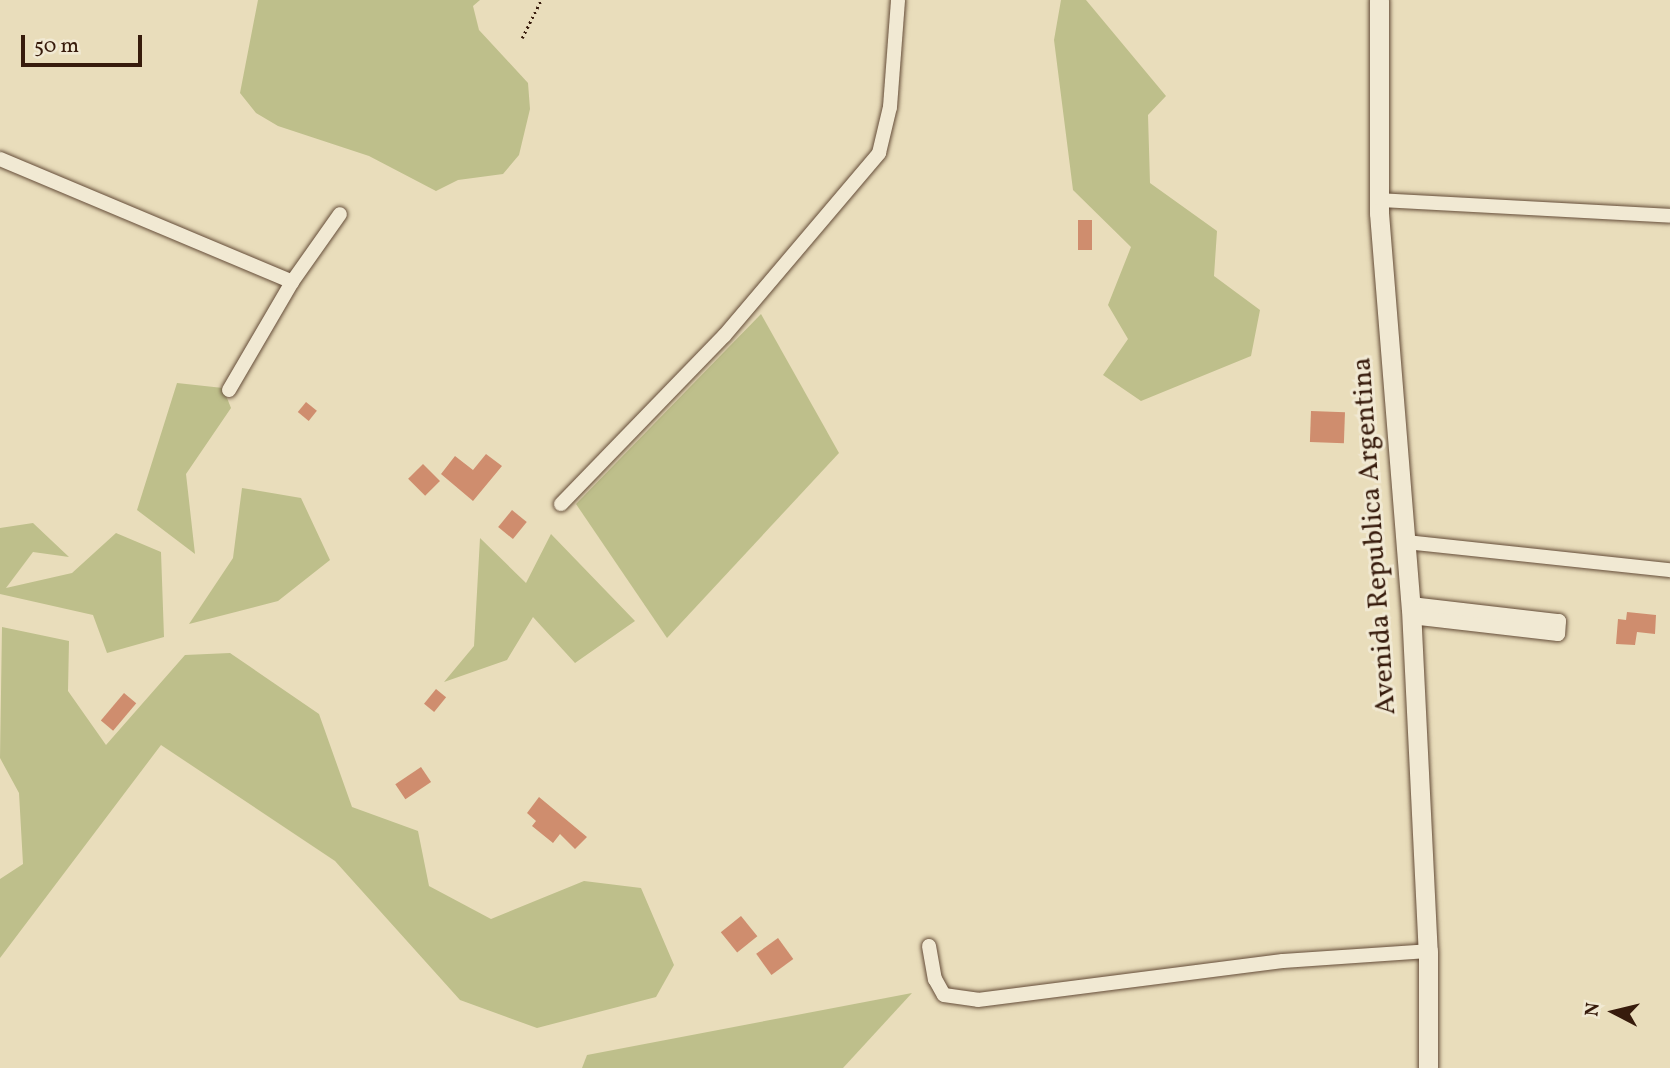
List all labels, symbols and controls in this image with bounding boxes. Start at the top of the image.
scale bar [24,21,145,65]
text: 50 m [34,32,79,61]
street label: Avenida Republica Argentina [1346,356,1404,716]
north arrow [1579,977,1649,1047]
text: N [1579,1001,1607,1018]

